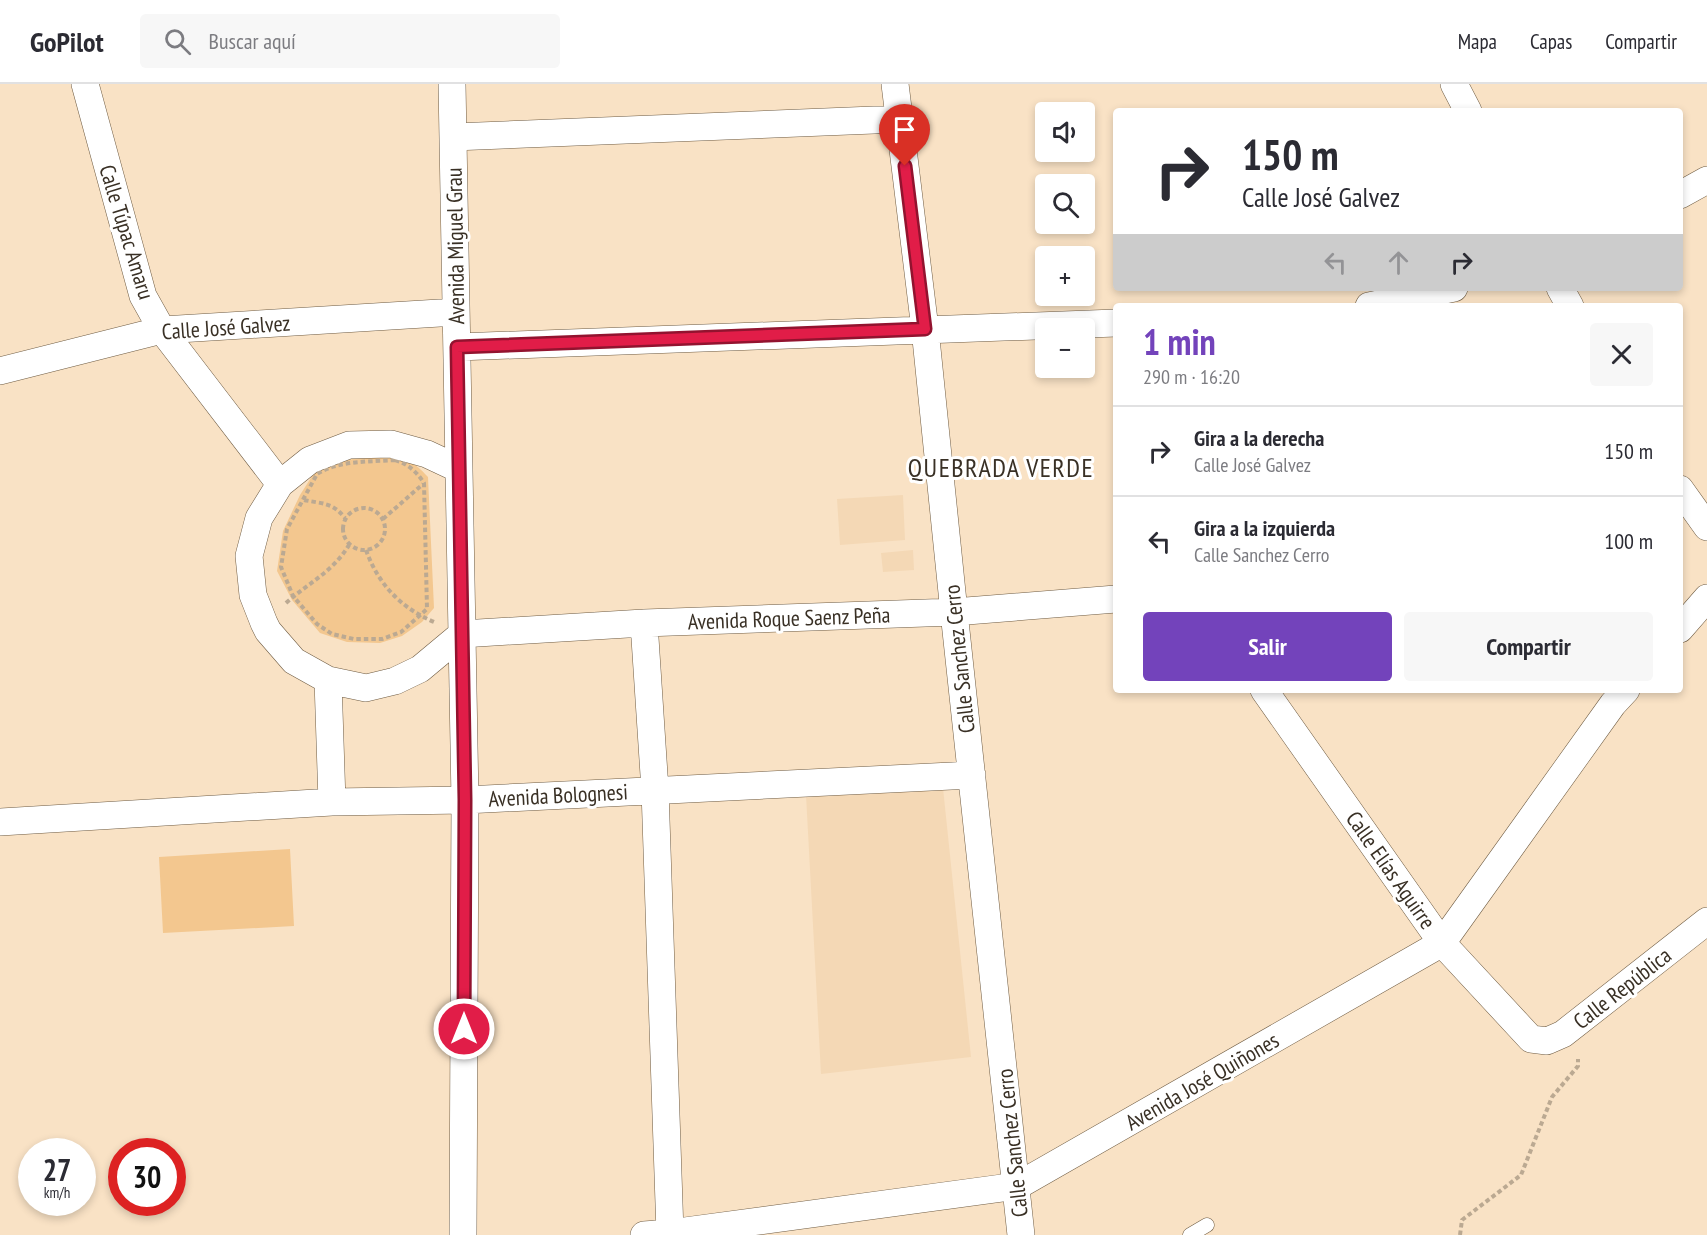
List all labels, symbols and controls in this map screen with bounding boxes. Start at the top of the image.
search box [140,14,560,68]
text: GoPilot [30,23,104,60]
icon: search [161,25,194,58]
text: Buscar aquí [209,27,296,55]
text: Mapa [1458,28,1497,55]
text: Capas [1530,28,1572,55]
text: Compartir [1605,28,1677,55]
map controls [1035,102,1095,378]
button: sound [1035,102,1095,162]
pin [879,104,930,166]
icon: arrive [888,113,921,146]
text: 150 m [1242,127,1339,182]
icon: right [1143,132,1221,210]
street label: Calle Túpac Amaru [93,161,161,303]
street label: Avenida Miguel Grau [440,167,470,325]
button: search [1035,174,1095,234]
text: Calle José Galvez [1242,180,1400,214]
button: + [1035,246,1095,306]
icon: left [1319,246,1352,279]
icon: ahead [1382,246,1415,279]
icon: right [1445,246,1478,279]
street label: Calle José Galvez [161,309,291,345]
button: − [1035,318,1095,378]
text: 1 min [1143,318,1216,365]
button: close [1590,323,1653,386]
text: 290 m · 16:20 [1143,364,1240,390]
text: Gira a la derecha [1194,424,1324,452]
icon: right [1143,435,1176,468]
text: 150 m [1604,437,1653,465]
district label: QUEBRADA VERDE [908,451,1094,484]
text: Calle José Galvez [1194,452,1311,478]
text: Gira a la izquierda [1194,514,1335,542]
icon: left [1143,525,1176,558]
text: 100 m [1604,527,1653,555]
text: Calle Sanchez Cerro [1194,542,1330,568]
street label: Calle Sanchez Cerro [937,583,981,735]
street label: Avenida Roque Saenz Peña [687,600,891,636]
button: Salir [1143,612,1392,681]
button: Compartir [1404,612,1653,681]
street label: Avenida Bolognesi [487,777,629,813]
street label: Calle Elías Aguirre [1340,806,1442,934]
street label: Calle República [1567,941,1677,1035]
position arrow [432,997,496,1061]
street label: Avenida José Quiñones [1120,1026,1284,1136]
street label: Calle Sanchez Cerro [990,1067,1034,1219]
speed limit sign: 30 [108,1138,186,1216]
text: 27 [43,1150,71,1189]
text: km/h [44,1183,70,1202]

